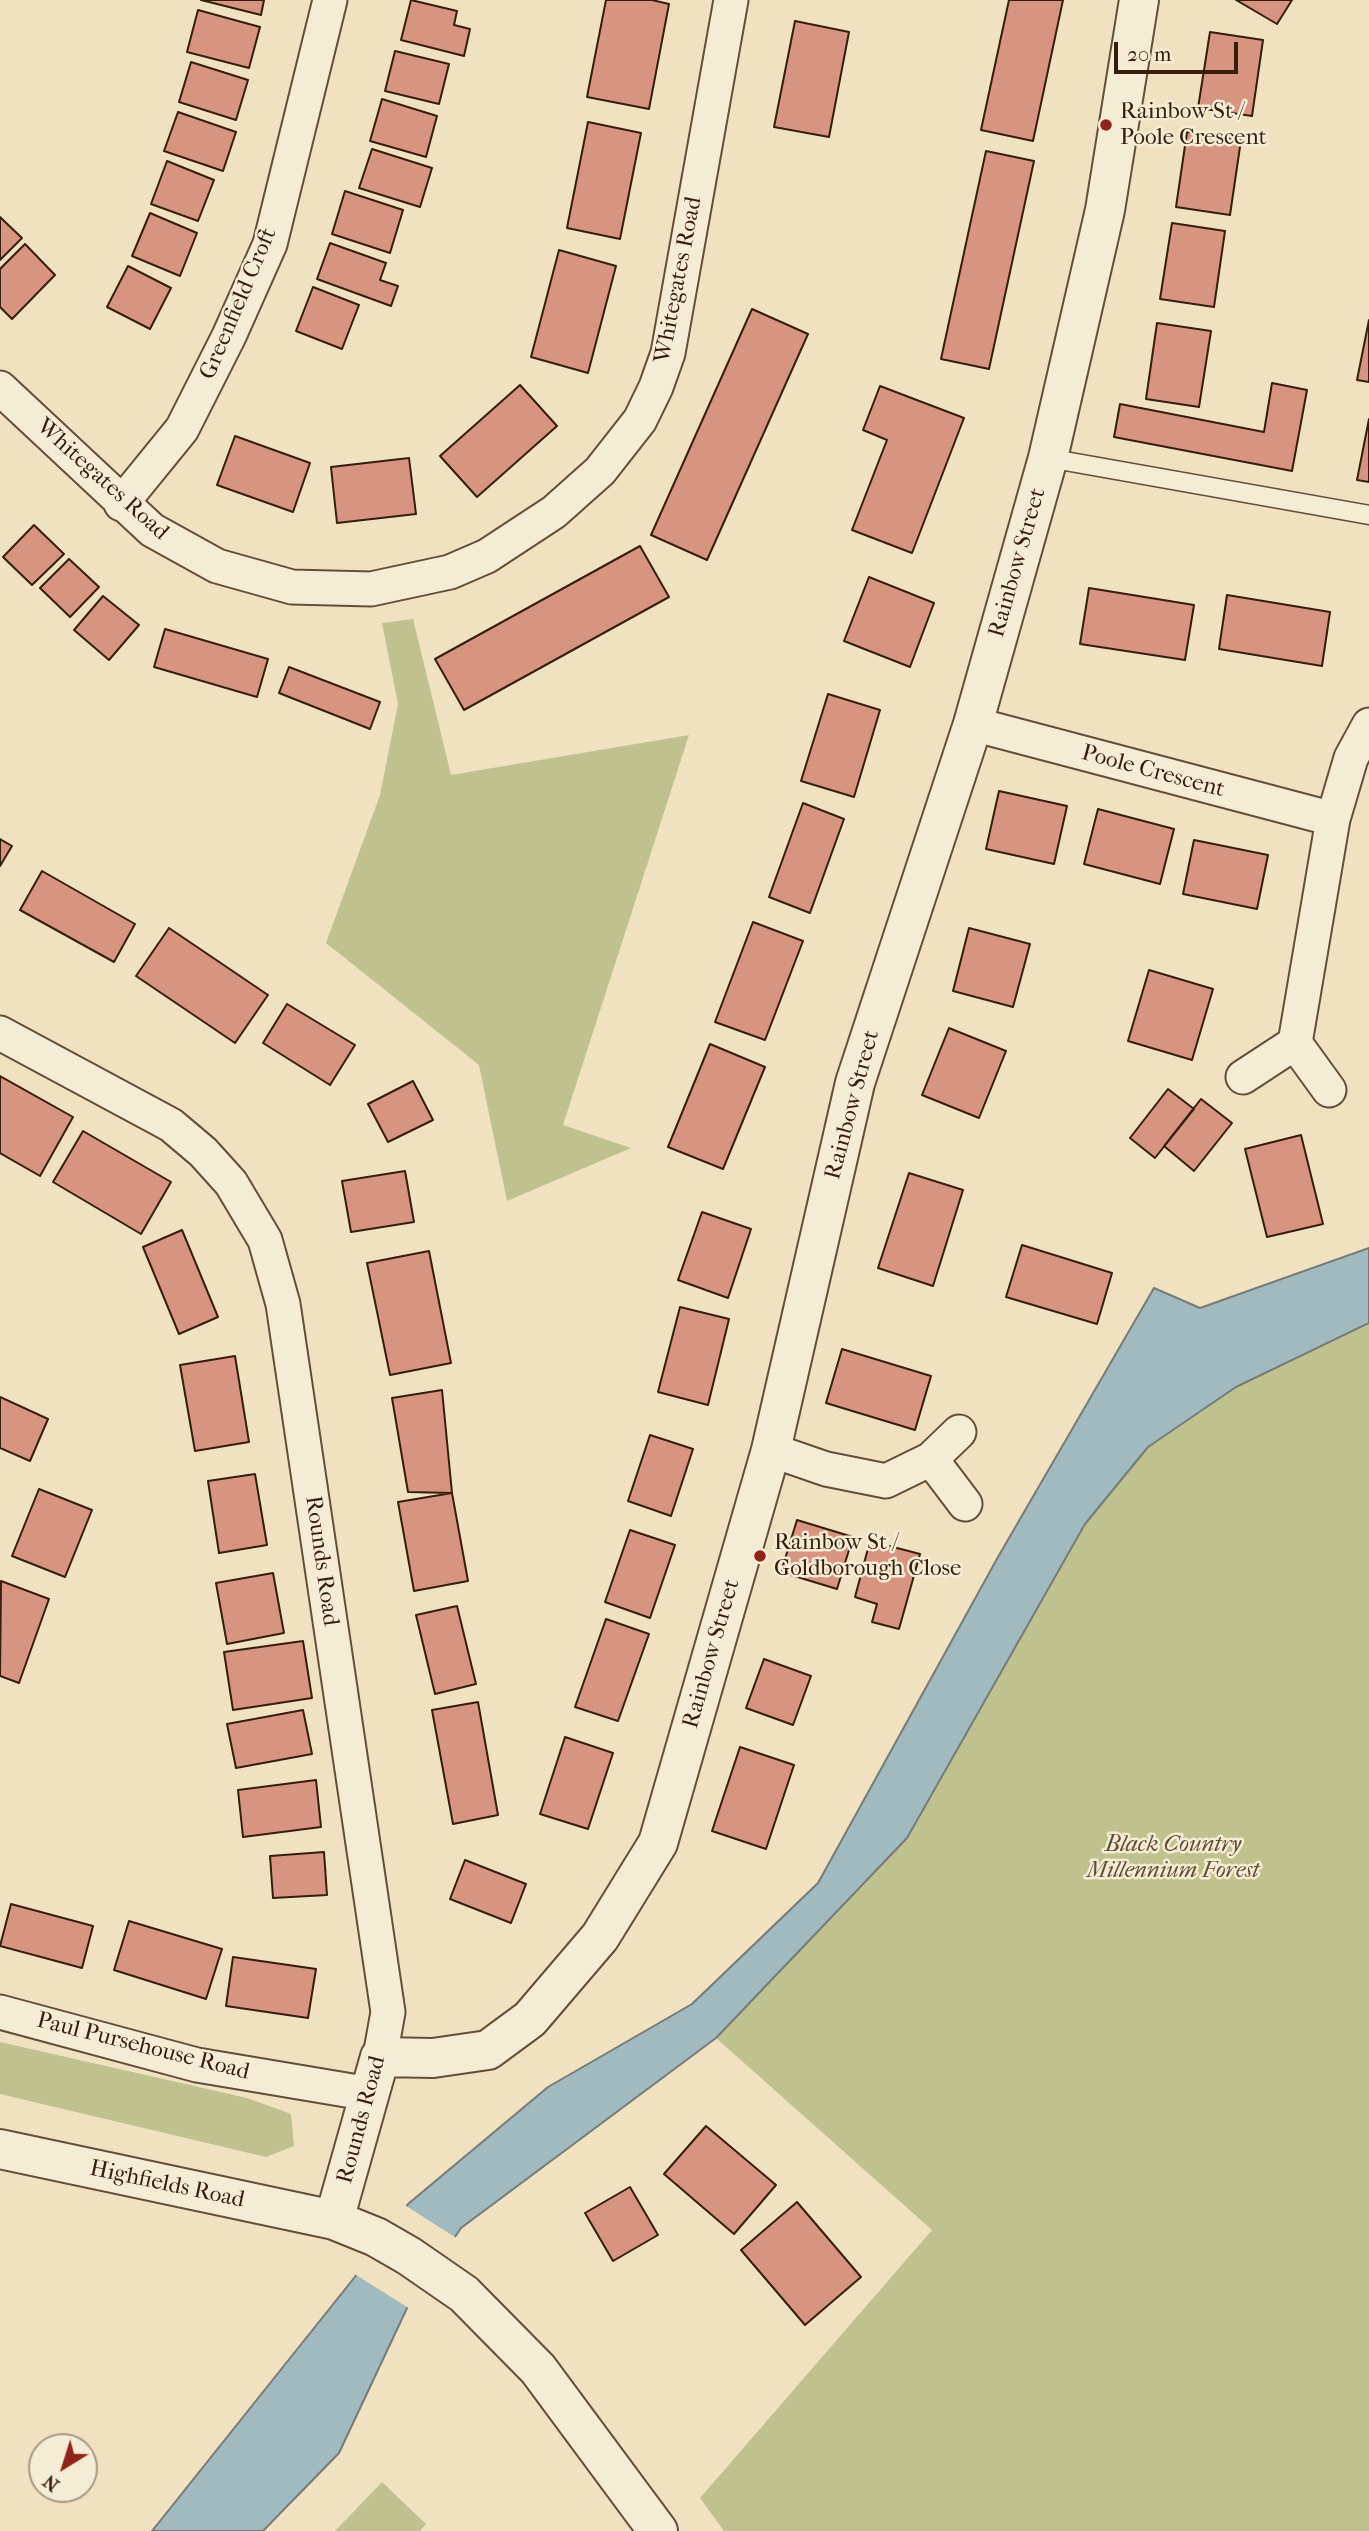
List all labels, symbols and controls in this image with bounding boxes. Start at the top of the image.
scale bar [1117,28,1241,72]
text: 20 m [1127,42,1171,66]
place label: Rainbow St / Poole Crescent [1120,98,1267,152]
marker: Rainbow St / Poole Crescent [1098,117,1114,133]
street label: Whitegates Road [649,194,709,366]
street label: Greenfield Croft [195,224,283,384]
street label: Whitegates Road [30,413,174,547]
street label: Rainbow Street [984,485,1052,641]
street label: Poole Crescent [1079,740,1227,804]
street label: Rainbow Street [820,1027,886,1183]
street label: Rounds Road [298,1494,344,1628]
place label: Rainbow St / Goldborough Close [774,1529,961,1583]
marker: Rainbow St / Goldborough Close [752,1548,768,1564]
street label: Rainbow Street [678,1576,746,1732]
park label: Black Country Millennium Forest [1087,1831,1259,1885]
street label: Paul Pursehouse Road [34,2007,252,2087]
street label: Rounds Road [332,2053,392,2187]
street label: Highfields Road [87,2155,247,2215]
north arrow [28,2433,98,2503]
text: N [39,2470,64,2496]

